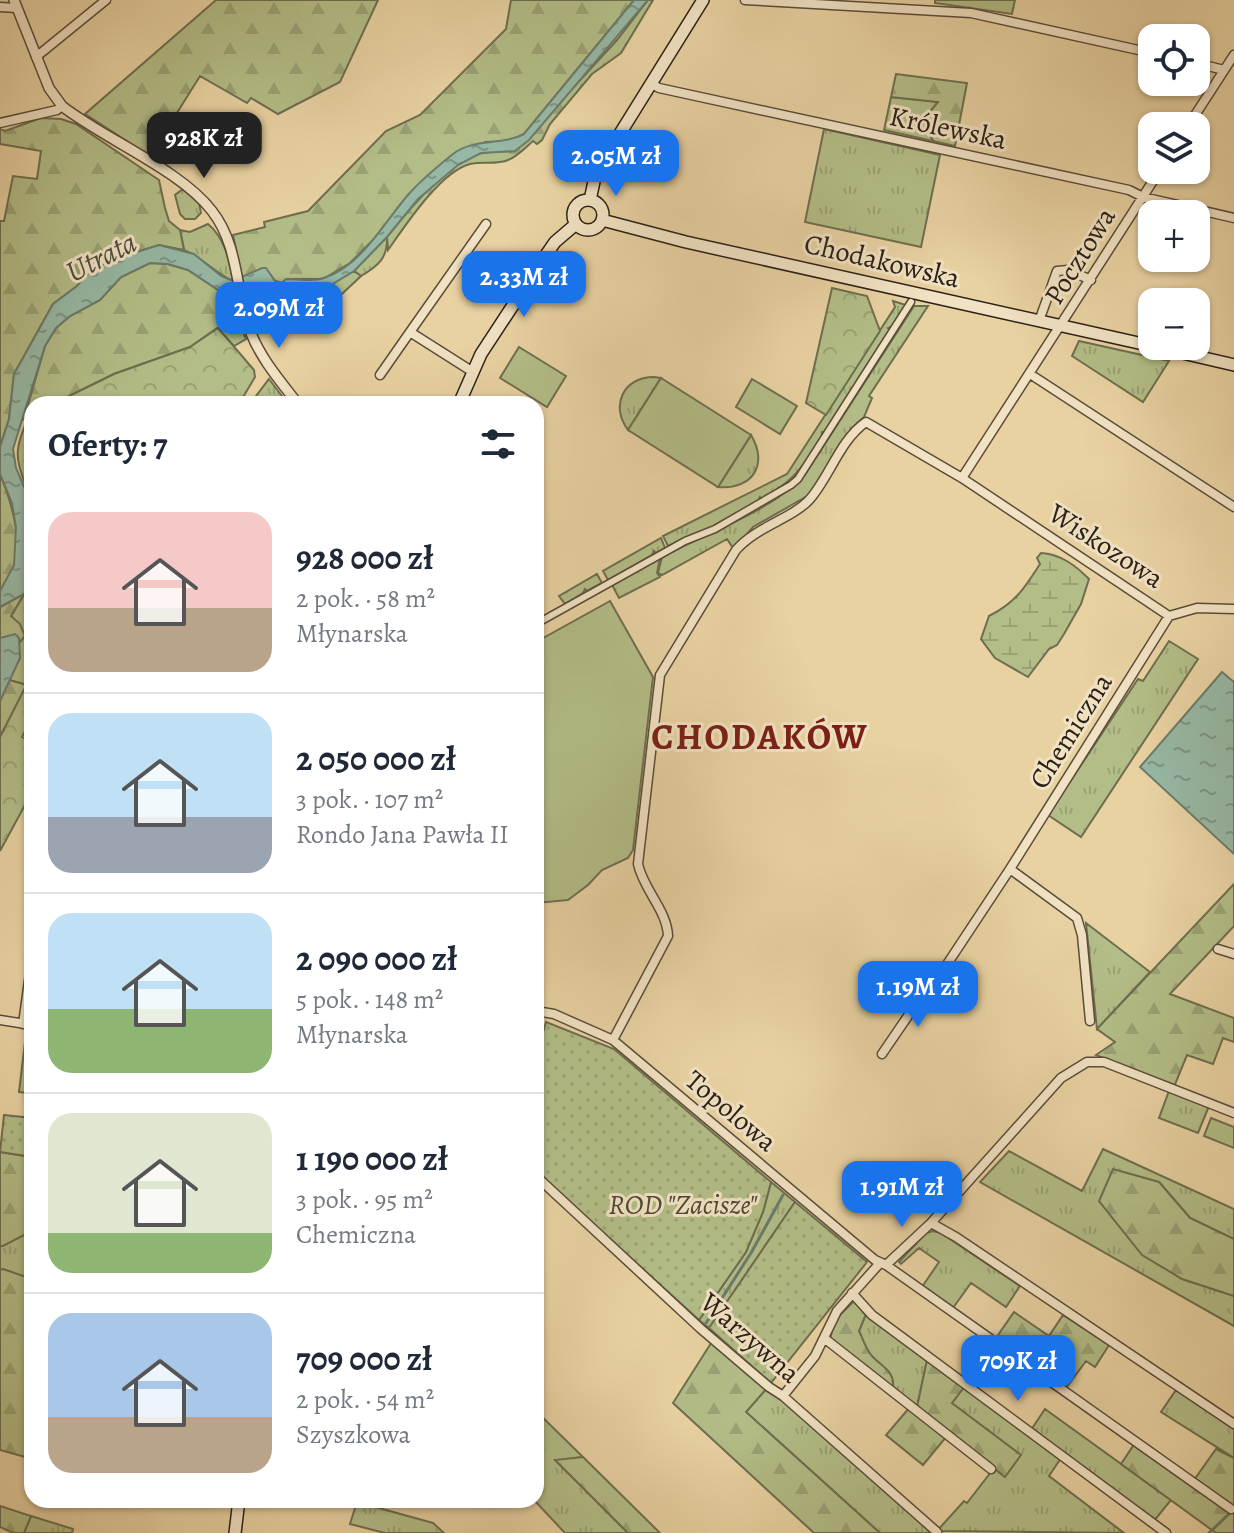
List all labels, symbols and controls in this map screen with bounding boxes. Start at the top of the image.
map controls [1138,24,1210,360]
button: locate [1138,24,1210,96]
street label: Królewska [886,97,1010,159]
pin: 928K zł [130,112,278,180]
button: layers [1138,112,1210,184]
text: 928K zł [165,120,243,155]
pin: 2.05M zł [533,130,699,198]
text: 2.05M zł [571,138,661,173]
street label: Pocztowa [1035,200,1125,312]
button: + [1138,200,1210,272]
water label: Utrata [59,222,143,292]
street label: Chodakowska [800,225,964,297]
pin: 2.33M zł [441,251,607,319]
text: 2.33M zł [480,259,568,294]
pin: 2.09M zł [196,282,362,350]
button: − [1138,288,1210,360]
text: 2.09M zł [233,290,325,325]
text: Oferty: 7 [48,421,167,468]
icon: filters [476,422,520,466]
street label: Wiskozowa [1040,494,1171,597]
text: 928 000 zł [296,534,434,581]
icon: home [112,544,208,640]
text: 2 pok. · 58 m² [296,581,435,616]
text: Młynarska [296,616,408,651]
street label: Chemiczna [1021,666,1121,796]
district label: CHODAKÓW [651,712,869,761]
text: 2 050 000 zł [296,735,456,782]
icon: home [112,745,208,841]
text: 3 pok. · 107 m² [296,782,443,817]
text: Rondo Jana Pawła II [296,817,509,852]
text: 2 090 000 zł [296,935,457,982]
icon: home [112,945,208,1041]
pin: 1.19M zł [835,961,1001,1029]
text: 1.19M zł [876,969,960,1004]
text: 5 pok. · 148 m² [296,982,443,1017]
text: Młynarska [296,1017,408,1052]
street label: Topolowa [677,1061,785,1161]
text: 1 190 000 zł [296,1135,448,1182]
icon: home [112,1145,208,1241]
pin: 1.91M zł [819,1161,985,1229]
text: 1.91M zł [860,1169,944,1204]
text: 3 pok. · 95 m² [296,1182,433,1217]
park label: ROD "Zacisze" [609,1186,758,1224]
text: Chemiczna [296,1217,416,1252]
street label: Warzywna [691,1283,808,1392]
text: 709 000 zł [296,1335,432,1382]
pin: 709K zł [944,1335,1092,1403]
text: 709K zł [979,1343,1057,1378]
icon: home [112,1345,208,1441]
text: 2 pok. · 54 m² [296,1382,434,1417]
text: Szyszkowa [296,1417,411,1452]

